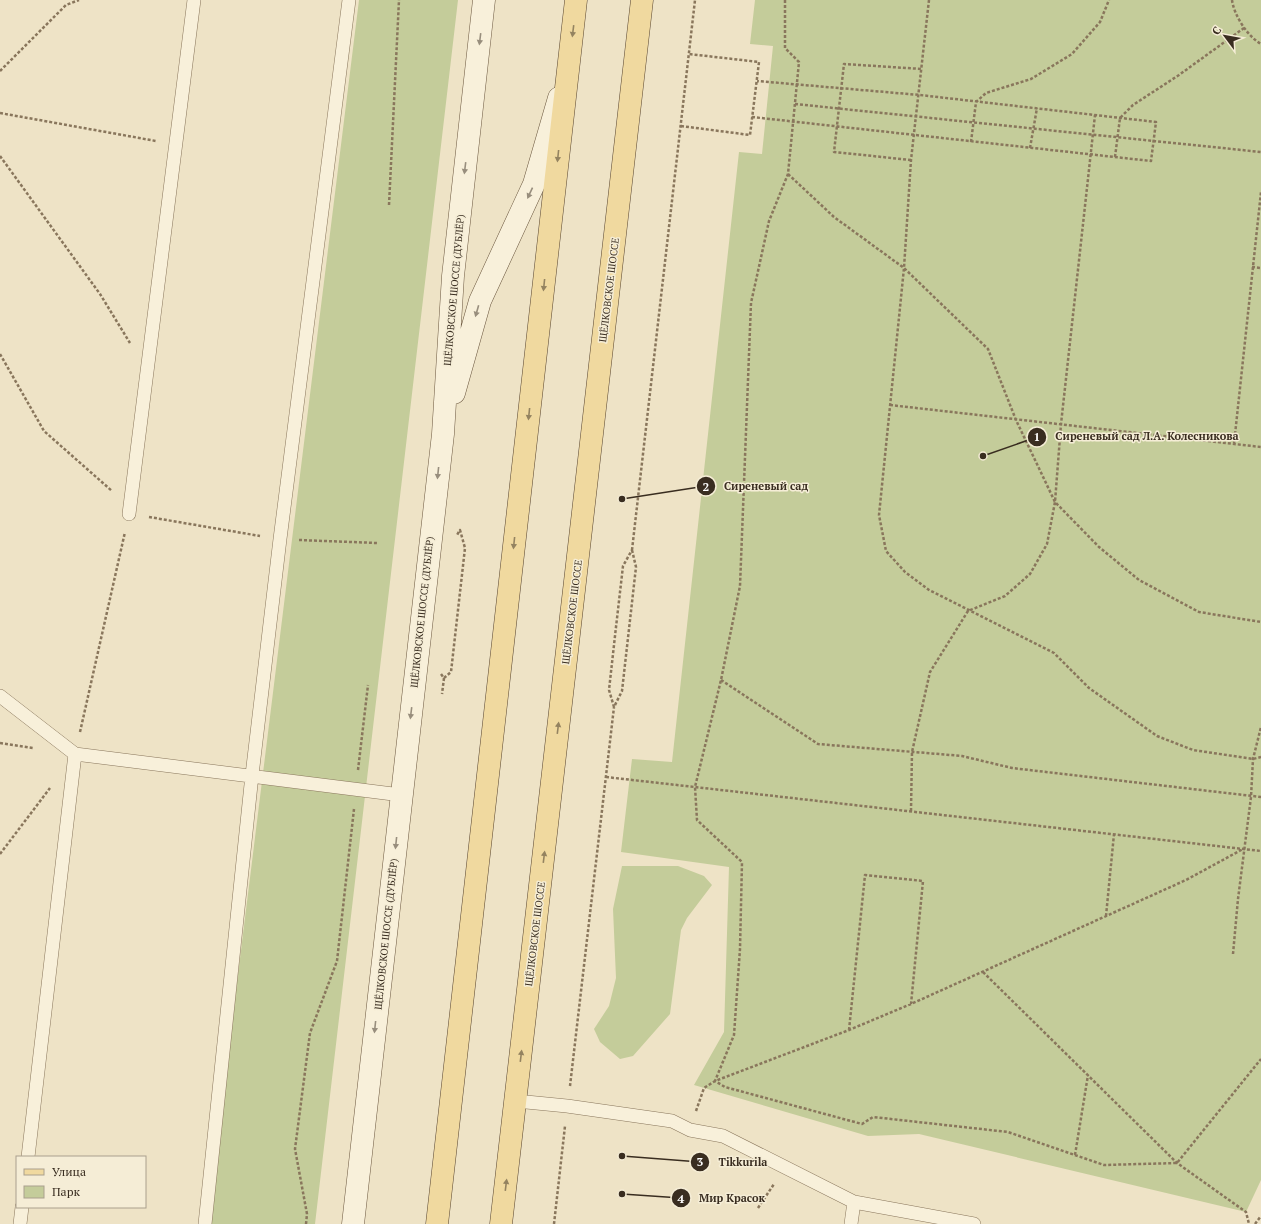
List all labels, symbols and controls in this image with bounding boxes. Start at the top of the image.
north arrow [1205,16,1245,56]
text: С [1209,24,1224,37]
one-way arrow [570,25,576,37]
one-way arrow [477,33,483,45]
one-way arrow [555,150,562,162]
one-way arrow [462,162,469,174]
one-way arrow [527,187,533,198]
street label: ЩЁЛКОВСКОЕ ШОССЕ (ДУБЛЁР) [441,214,467,366]
street label: ЩЁЛКОВСКОЕ ШОССЕ [596,237,622,343]
one-way arrow [541,279,547,291]
one-way arrow [474,305,480,318]
one-way arrow [526,408,532,420]
callout: Сиреневый сад Л.А. Колесникова [1027,425,1247,448]
text: 1 [1034,429,1040,444]
text: Сиреневый сад Л.А. Колесникова [1055,429,1239,443]
one-way arrow [435,467,441,479]
callout: Сиреневый сад [696,475,816,498]
text: 2 [703,479,710,494]
text: Сиреневый сад [724,479,808,493]
street label: ЩЁЛКОВСКОЕ ШОССЕ (ДУБЛЁР) [408,536,436,688]
one-way arrow [511,537,518,549]
street label: ЩЁЛКОВСКОЕ ШОССЕ [559,559,585,665]
one-way arrow [408,707,414,720]
one-way arrow [555,722,562,734]
one-way arrow [393,837,399,849]
one-way arrow [540,851,547,863]
street label: ЩЁЛКОВСКОЕ ШОССЕ (ДУБЛЁР) [372,858,400,1010]
street label: ЩЁЛКОВСКОЕ ШОССЕ [522,881,548,987]
one-way arrow [372,1021,378,1034]
one-way arrow [518,1050,524,1062]
callout: Tikkurila [690,1151,775,1174]
text: 3 [697,1154,704,1169]
text: Tikkurila [719,1155,767,1169]
legend [16,1156,146,1208]
text: Улица [52,1164,86,1179]
one-way arrow [503,1179,509,1191]
text: Парк [52,1184,80,1199]
callout: Мир Красок [671,1187,773,1210]
text: 4 [678,1191,685,1206]
text: Мир Красок [699,1191,766,1205]

